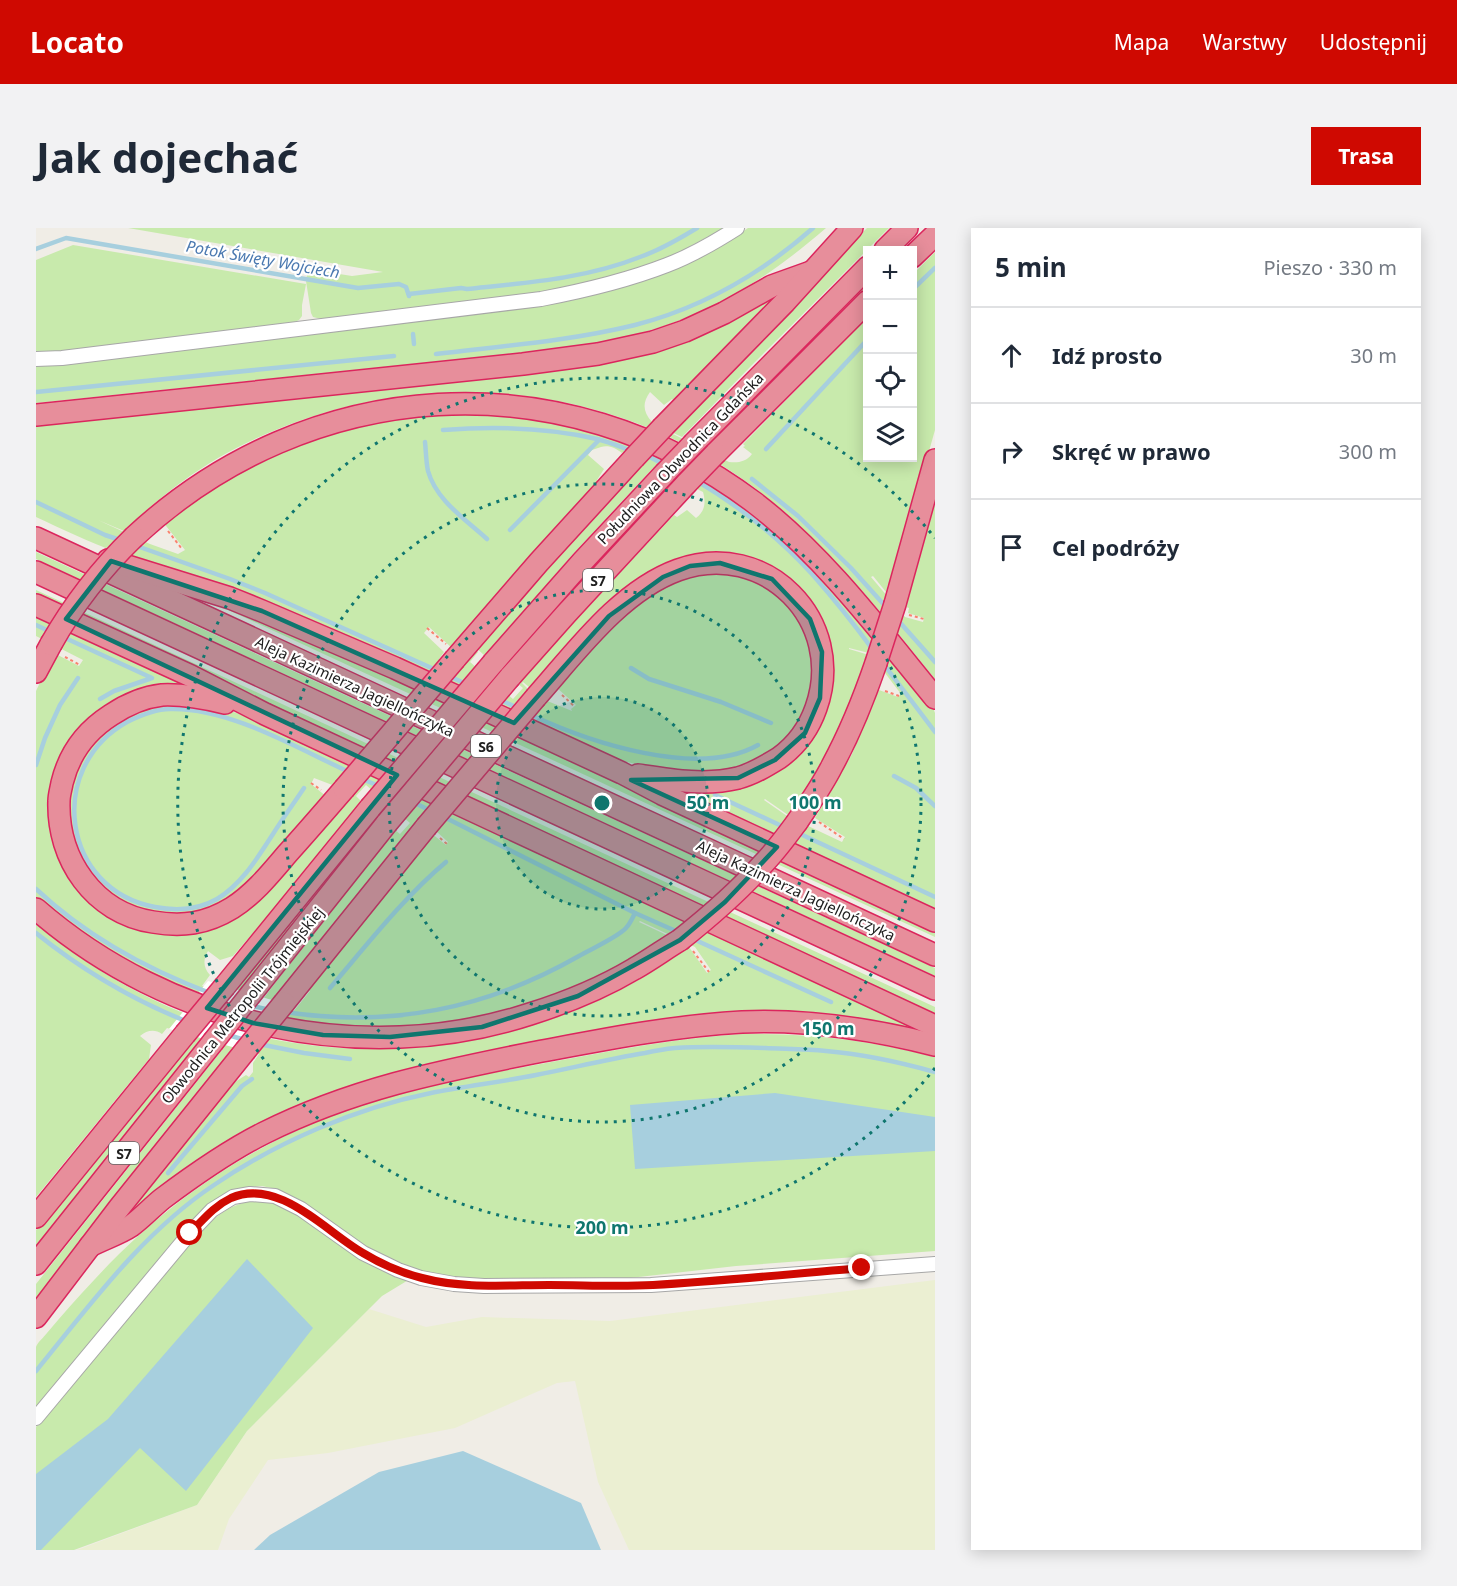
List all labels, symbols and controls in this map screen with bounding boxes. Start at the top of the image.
text: Locato [30,23,124,61]
text: Mapa [1114,28,1169,56]
text: Warstwy [1202,28,1287,56]
text: Udostępnij [1320,28,1427,56]
button: Trasa [1311,127,1421,185]
text: Jak dojechać [36,128,298,185]
water label: Potok Święty Wojciech [184,235,342,283]
map controls [863,246,917,462]
button: + [863,246,917,300]
text: 5 min [995,249,1067,285]
text: Pieszo · 330 m [1263,254,1397,281]
button: − [863,300,917,354]
icon: ahead [995,339,1028,372]
text: Idź prosto [1052,340,1162,370]
text: 30 m [1350,342,1397,369]
button: locate [863,354,917,408]
street label: Południowa Obwodnica Gdańska [592,368,768,548]
button: layers [863,408,917,462]
icon: right [995,435,1028,468]
text: Skręć w prawo [1052,436,1211,466]
text: 300 m [1339,438,1397,465]
icon: arrive [995,531,1028,564]
text: Cel podróży [1052,532,1179,562]
road number: S7 [583,569,613,591]
street label: Aleja Kazimierza Jagiellończyka [252,631,458,741]
road number: S6 [471,735,501,757]
text: 50 m [687,790,729,814]
text: 100 m [788,790,842,814]
centre of rings [592,793,612,813]
street label: Aleja Kazimierza Jagiellończyka [693,835,899,945]
street label: Obwodnica Metropolii Trójmiejskiej [156,902,328,1108]
text: 150 m [801,1016,855,1040]
road number: S7 [109,1142,139,1164]
text: 200 m [575,1215,629,1239]
route start [176,1219,202,1245]
route end [848,1254,874,1280]

